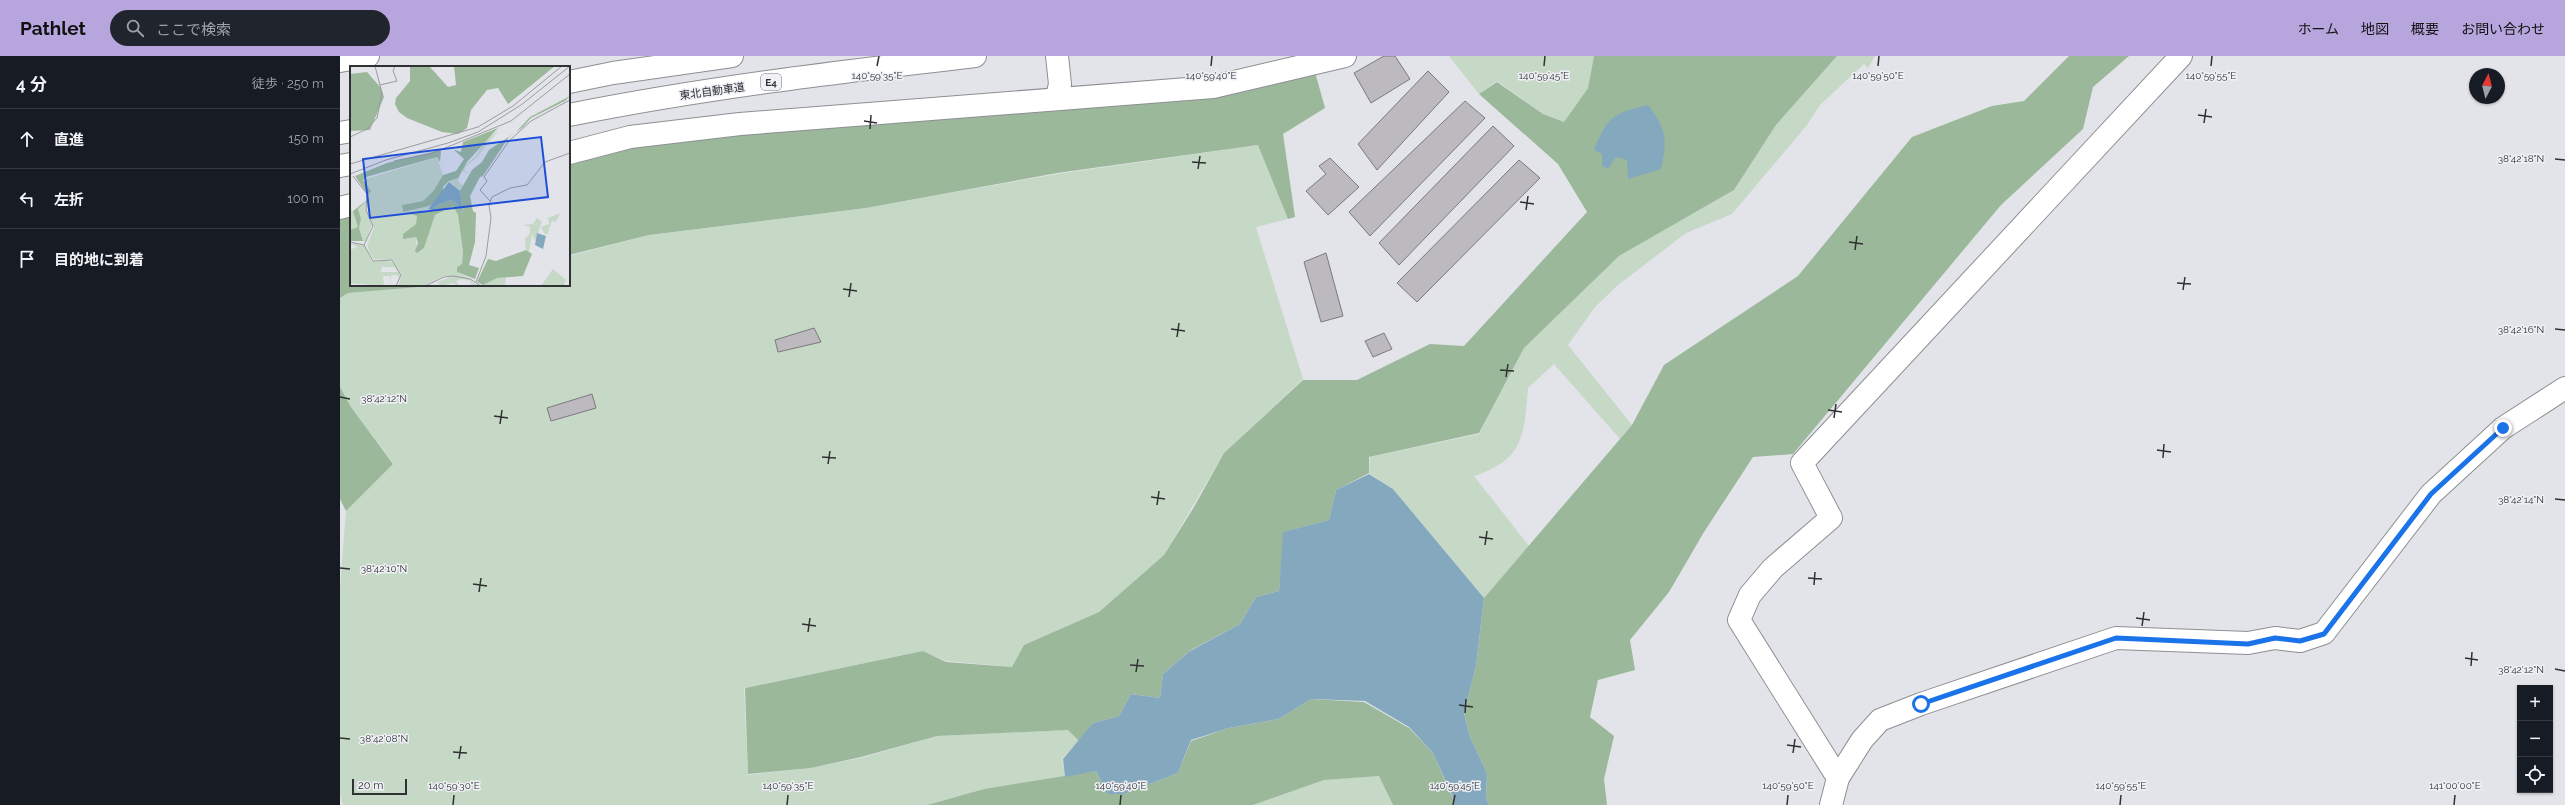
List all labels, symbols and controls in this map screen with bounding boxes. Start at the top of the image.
search box [110,10,390,46]
text: Pathlet [20,17,86,39]
icon: search [124,17,146,39]
text: ここで検索 [156,21,231,39]
text: ホーム [2297,21,2339,37]
text: 地図 [2361,21,2389,37]
text: 概要 [2411,21,2439,37]
text: お問い合わせ [2461,21,2545,37]
inset map [350,66,570,286]
north arrow [2469,68,2505,104]
text: 140°59'35"E [852,70,902,81]
text: 140°59'40"E [1185,70,1237,81]
text: 140°59'45"E [1519,70,1569,81]
text: 140°59'50"E [1852,70,1904,81]
text: 140°59'55"E [2186,70,2236,81]
text: 4 分 [16,74,47,94]
road number: E4 [761,74,781,90]
text: 徒歩 · 250 m [252,76,324,91]
street label: 東北自動車道 [678,80,746,103]
icon: ahead [16,128,38,150]
text: 直進 [54,131,84,149]
text: 150 m [288,131,324,146]
text: 38°42'18"N [2498,153,2544,164]
icon: left [16,188,38,210]
text: 左折 [54,191,84,209]
text: 100 m [287,191,324,206]
icon: arrive [16,248,38,270]
text: 目的地に到着 [54,251,144,269]
text: 38°42'16"N [2498,324,2544,335]
text: 38°42'12"N [361,393,407,404]
route end [2494,419,2512,437]
text: 38°42'14"N [2498,494,2544,505]
text: 38°42'10"N [361,563,407,574]
text: 38°42'12"N [2498,664,2544,675]
map controls [2517,685,2553,793]
button: + [2517,685,2553,721]
route start [1912,695,1930,713]
button: − [2517,721,2553,757]
text: 38°42'08"N [360,733,408,744]
button: locate [2517,757,2553,793]
scale bar [352,777,407,796]
text: 20 m [358,779,383,792]
text: 140°59'30"E [428,780,480,791]
text: 140°59'35"E [763,780,813,791]
text: 140°59'40"E [1095,780,1147,791]
text: 140°59'45"E [1430,780,1480,791]
text: 140°59'50"E [1762,780,1814,791]
text: 140°59'55"E [2096,780,2146,791]
text: 141°00'00"E [2429,780,2481,791]

